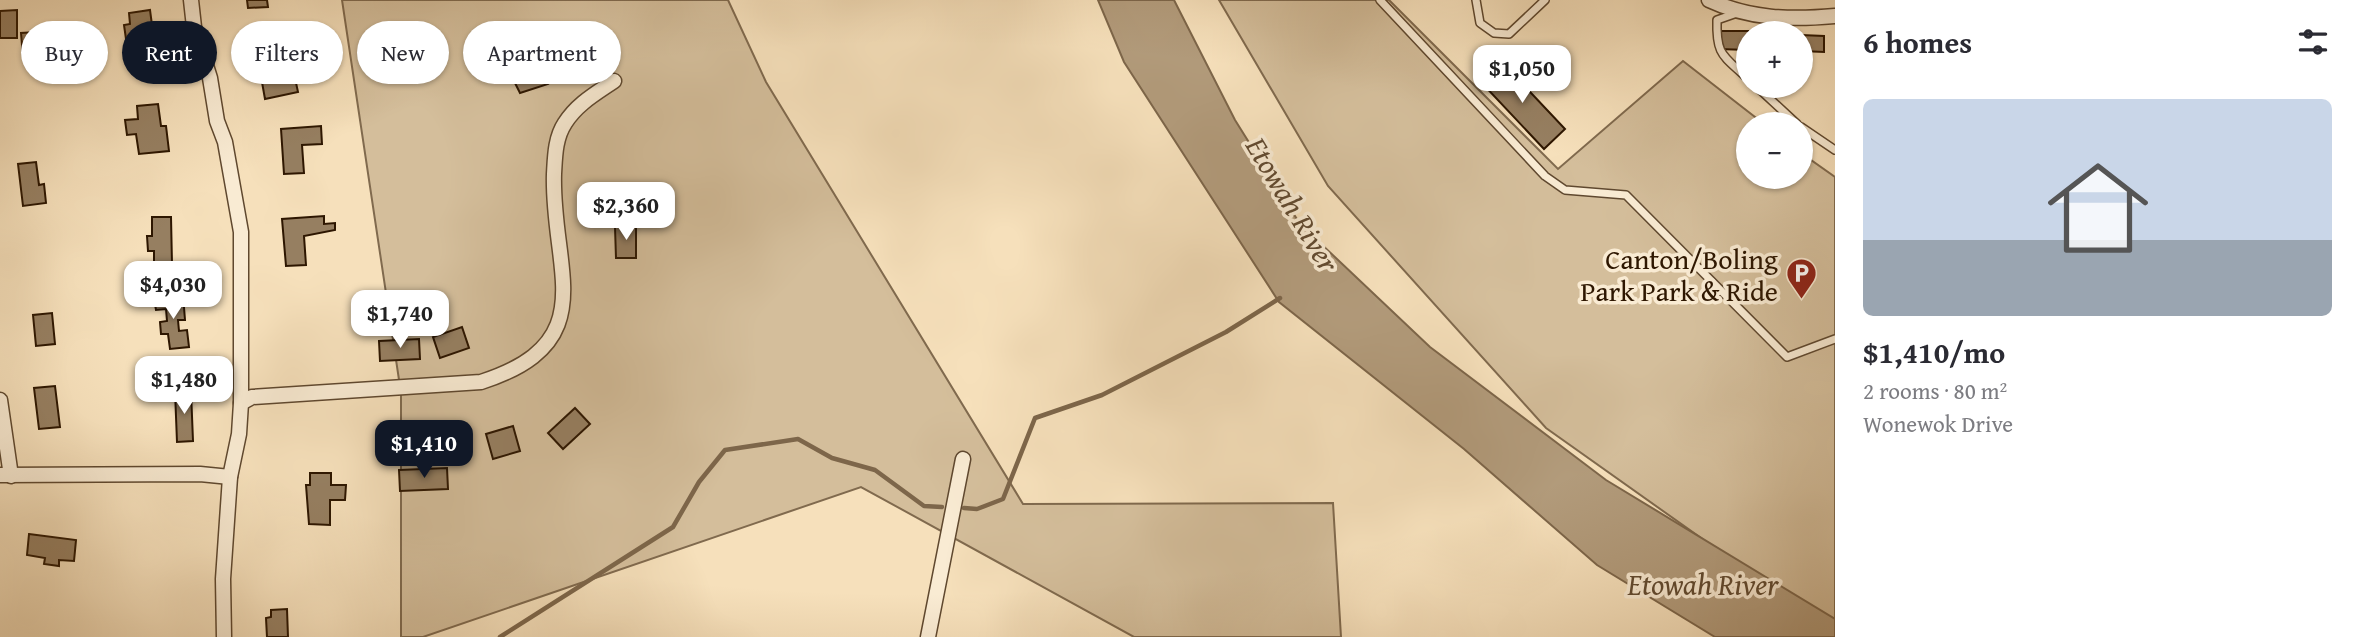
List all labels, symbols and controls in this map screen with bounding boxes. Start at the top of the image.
text: 6 homes [1863,20,1972,64]
chip: Buy [21,21,108,84]
chip: Rent [122,21,217,84]
chip: Filters [231,21,343,84]
chip: New [357,21,449,84]
chip: Apartment [463,21,621,84]
map controls [1736,21,1813,189]
button: + [1736,21,1813,98]
icon: filters [2294,23,2332,61]
pin: $1,050 [1465,46,1579,105]
text: $1,050 [1489,51,1555,84]
button: − [1736,112,1813,189]
water label: Etowah River [1235,127,1351,281]
icon: home [2035,145,2161,271]
pin: $2,360 [569,182,683,242]
text: $2,360 [593,188,659,221]
place label: Canton/Boling Park Park & Ride [1580,238,1778,311]
parking icon: Canton/Boling Park Park & Ride [1784,257,1818,301]
pin: $4,030 [116,262,230,321]
text: $4,030 [140,267,206,300]
pin: $1,740 [343,290,457,350]
text: $1,740 [367,296,433,329]
text: $1,410/mo [1863,330,2005,374]
pin: $1,480 [127,356,241,416]
text: $1,480 [151,362,217,395]
text: 2 rooms · 80 m² [1863,374,2007,407]
text: Wonewok Drive [1863,407,2013,440]
pin: $1,410 [367,420,481,480]
text: $1,410 [391,426,457,459]
water label: Etowah River [1627,562,1779,606]

